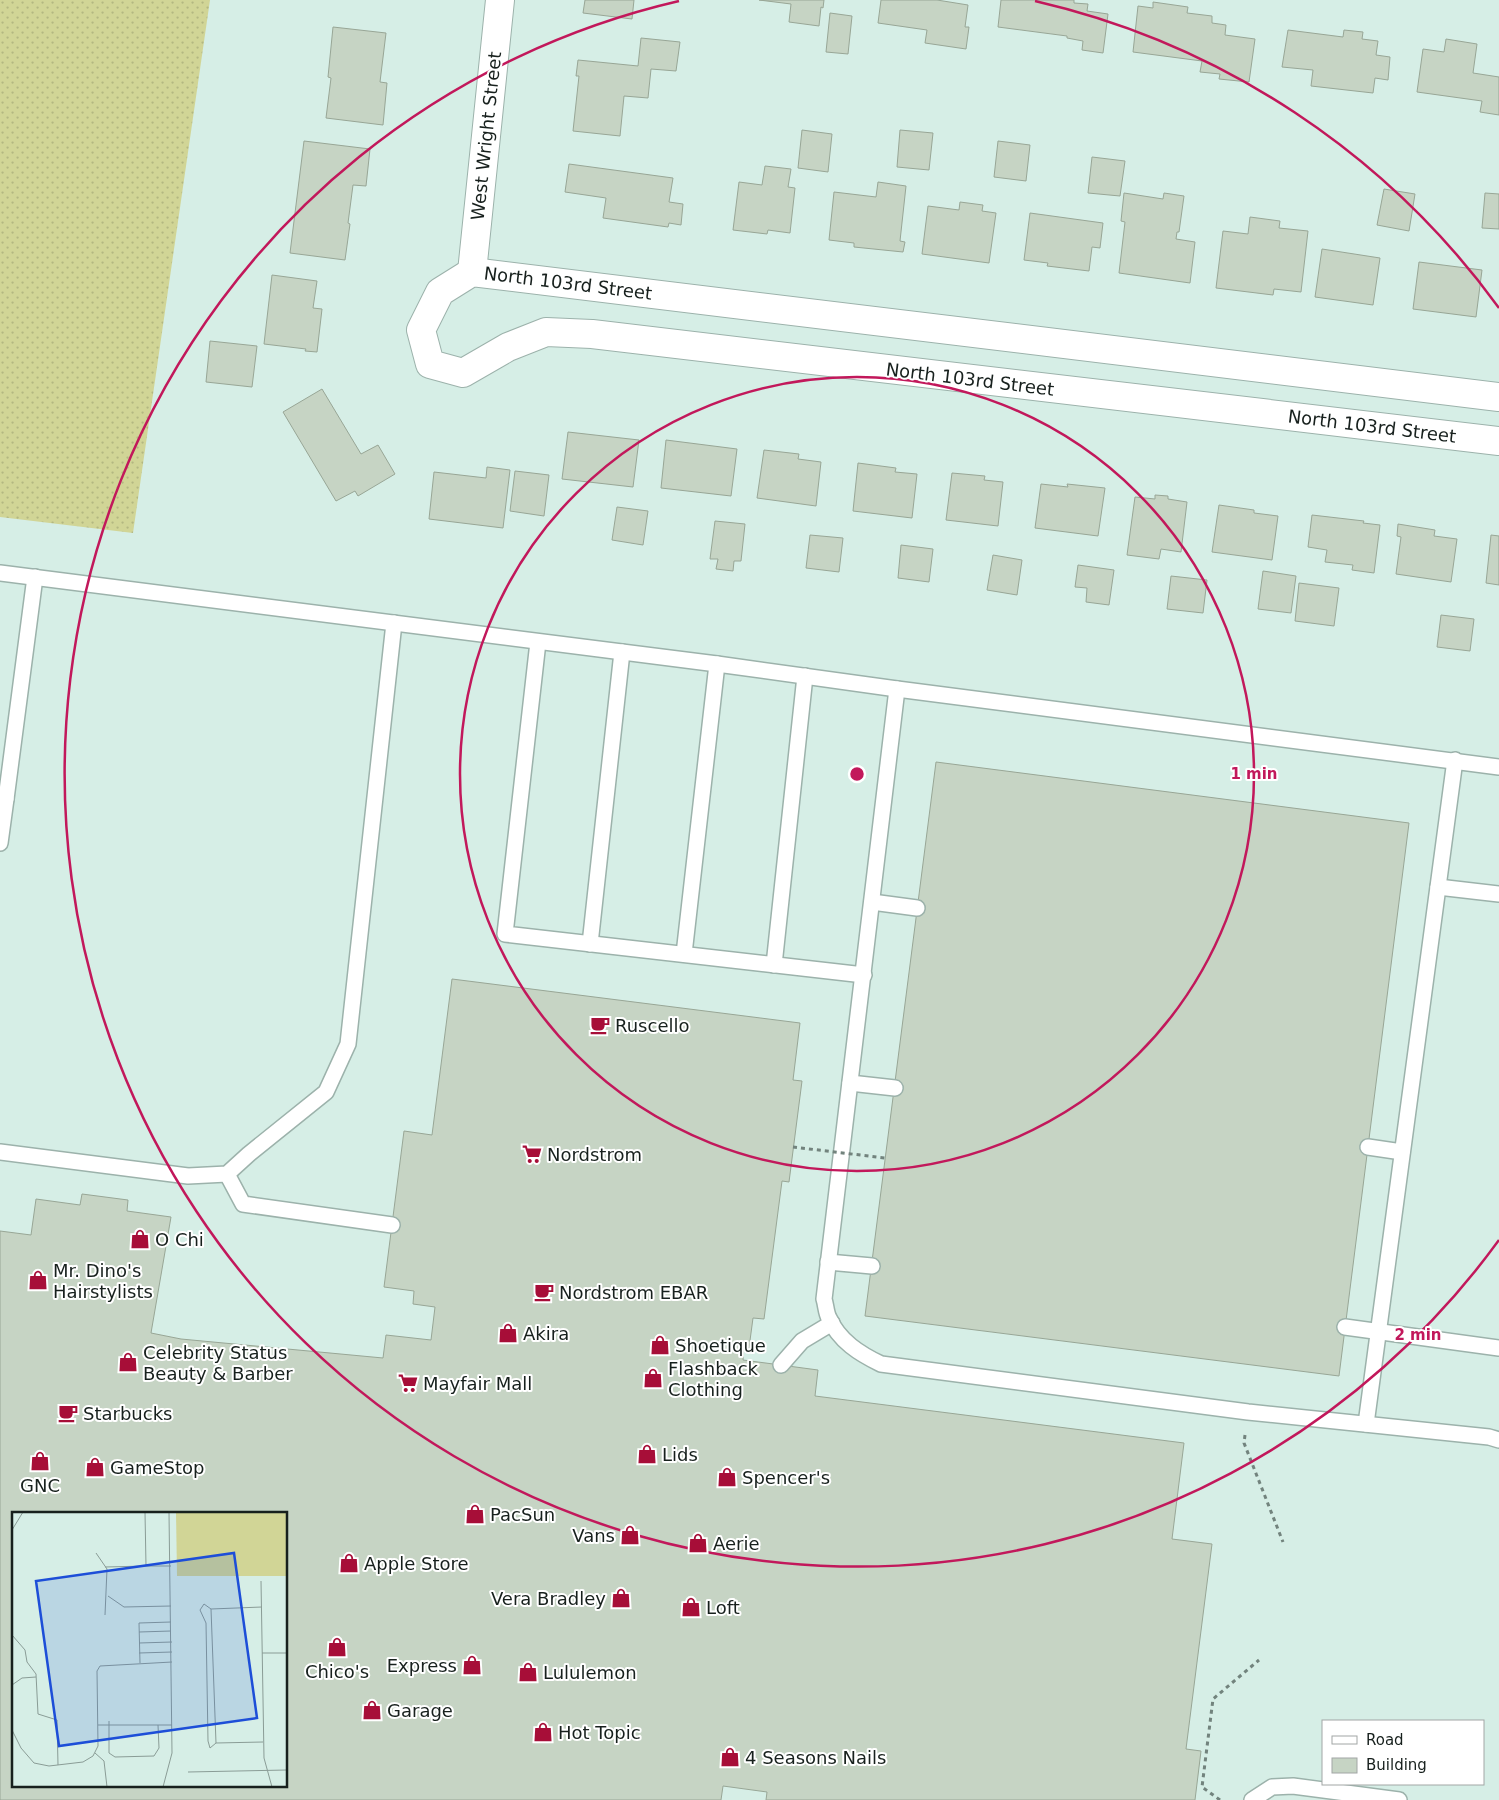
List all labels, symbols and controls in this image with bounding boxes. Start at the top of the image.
street label: West Wright Street [467,51,505,221]
street label: North 103rd Street [483,262,653,304]
street label: North 103rd Street [885,358,1055,400]
street label: North 103rd Street [1287,405,1457,447]
centre of rings [848,765,866,783]
text: 1 min [1230,765,1278,783]
cafe icon: Ruscello [589,1014,611,1036]
place label: Ruscello [615,1015,689,1036]
supermarket icon: Nordstrom [521,1143,543,1165]
place label: Nordstrom [547,1144,642,1165]
shop icon: O Chi [129,1228,151,1250]
place label: O Chi [155,1229,204,1250]
place label: Mr. Dino's Hairstylists [53,1260,153,1302]
shop icon: Mr. Dino's Hairstylists [27,1269,49,1291]
cafe icon: Nordstrom EBAR [533,1281,555,1303]
place label: Nordstrom EBAR [559,1282,708,1303]
shop icon: Akira [497,1322,519,1344]
place label: Akira [523,1323,569,1344]
text: 2 min [1394,1326,1442,1344]
shop icon: Shoetique [649,1334,671,1356]
place label: Shoetique [675,1335,766,1356]
place label: Celebrity Status Beauty & Barber [143,1342,293,1384]
shop icon: Celebrity Status Beauty & Barber [117,1351,139,1373]
place label: Flashback Clothing [668,1358,759,1400]
shop icon: Flashback Clothing [642,1367,664,1389]
supermarket icon: Mayfair Mall [397,1372,419,1394]
place label: Mayfair Mall [423,1373,532,1394]
cafe icon: Starbucks [57,1402,79,1424]
place label: Starbucks [83,1403,172,1424]
shop icon: Lids [636,1443,658,1465]
place label: Lids [662,1444,698,1465]
shop icon: GNC [29,1450,51,1472]
shop icon: GameStop [84,1456,106,1478]
place label: GameStop [110,1457,205,1478]
shop icon: Spencer's [716,1466,738,1488]
place label: Spencer's [742,1467,830,1488]
place label: GNC [20,1475,60,1496]
shop icon: PacSun [464,1503,486,1525]
place label: PacSun [490,1504,555,1525]
inset map [12,1512,288,1788]
shop icon: Vans [619,1524,641,1546]
place label: Vans [572,1525,615,1546]
shop icon: Aerie [687,1532,709,1554]
place label: Aerie [713,1533,760,1554]
shop icon: Apple Store [338,1552,360,1574]
place label: Apple Store [364,1553,469,1574]
shop icon: Vera Bradley [610,1587,632,1609]
place label: Vera Bradley [491,1588,606,1609]
shop icon: Loft [680,1596,702,1618]
place label: Loft [706,1597,740,1618]
shop icon: Chico's [326,1636,348,1658]
shop icon: Express [461,1654,483,1676]
place label: Express [387,1655,457,1676]
place label: Chico's [305,1661,369,1682]
shop icon: Lululemon [517,1661,539,1683]
place label: Lululemon [543,1662,637,1683]
shop icon: Garage [361,1699,383,1721]
place label: Garage [387,1700,453,1721]
legend [1322,1720,1484,1785]
shop icon: Hot Topic [532,1721,554,1743]
place label: Hot Topic [558,1722,641,1743]
text: Road [1366,1731,1404,1749]
shop icon: 4 Seasons Nails [719,1746,741,1768]
place label: 4 Seasons Nails [745,1747,886,1768]
text: Building [1366,1756,1427,1774]

